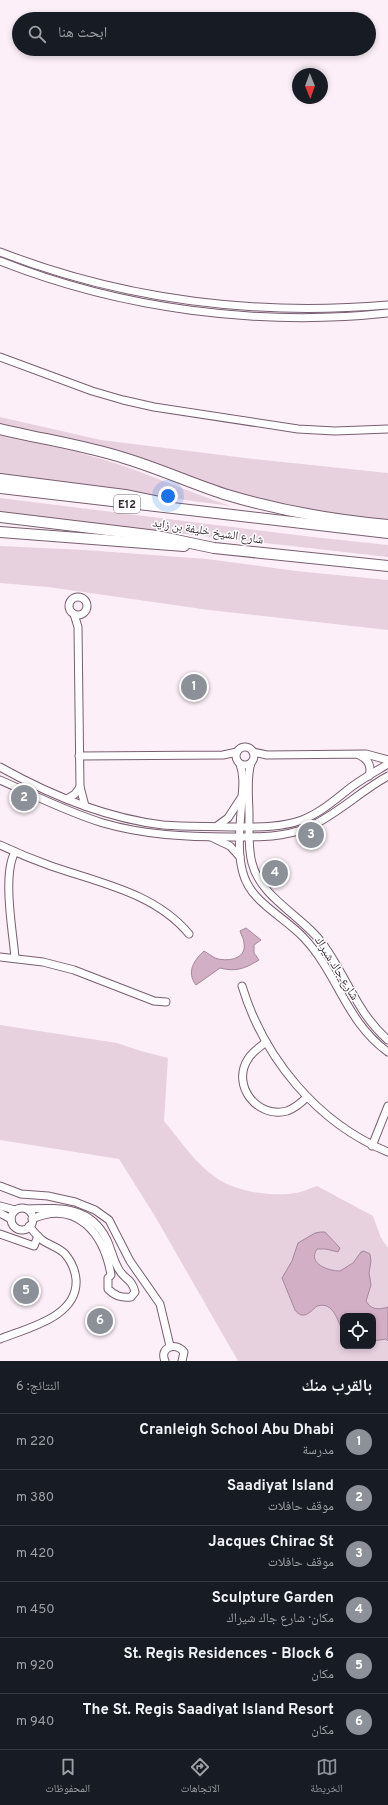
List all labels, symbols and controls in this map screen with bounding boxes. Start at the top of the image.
search box [12,12,376,56]
icon: search [26,23,48,45]
text: ابحث هنا [58,24,107,43]
north arrow [292,68,328,104]
your location [158,486,178,506]
road number: E12 [114,495,140,513]
street label: شارع الشيخ خليفة بن زايد [151,515,265,549]
pin: 1 [181,672,207,702]
pin: 2 [11,783,37,813]
pin: 3 [298,820,324,850]
pin: 4 [262,858,288,888]
street label: شارع جاك شيراك [310,934,362,1004]
pin: 5 [13,1276,39,1306]
pin: 6 [87,1306,113,1336]
map controls [340,1313,376,1349]
button: locate [340,1313,376,1349]
text: بالقرب منك [301,1376,372,1398]
text: النتائج: 6 [16,1379,60,1395]
text: Cranleigh School Abu Dhabi [139,1421,334,1440]
text: 220 m [16,1434,54,1450]
text: 1 [356,1434,362,1450]
text: مدرسة [302,1443,334,1459]
text: Saadiyat Island [227,1477,334,1496]
text: 380 m [16,1490,54,1506]
text: 2 [355,1490,363,1506]
text: موقف حافلات [268,1499,334,1515]
text: Jacques Chirac St [208,1533,334,1552]
text: 420 m [16,1546,54,1562]
text: 3 [355,1546,363,1562]
text: موقف حافلات [268,1555,334,1571]
text: Sculpture Garden [212,1589,334,1608]
text: 450 m [16,1602,55,1618]
text: 4 [355,1602,363,1618]
text: مكان · شارع جاك شيراك [227,1611,334,1627]
text: St. Regis Residences - Block 6 [123,1645,334,1664]
text: 920 m [16,1658,54,1674]
text: 5 [355,1658,363,1674]
text: مكان [311,1667,334,1683]
text: The St. Regis Saadiyat Island Resort [83,1701,334,1720]
text: 940 m [16,1714,54,1730]
text: 6 [355,1714,363,1730]
text: مكان [311,1723,334,1739]
tab: المحفوظات [45,1756,90,1799]
tab: الاتجاهات [181,1756,220,1799]
tab: الخريطة [310,1756,343,1799]

